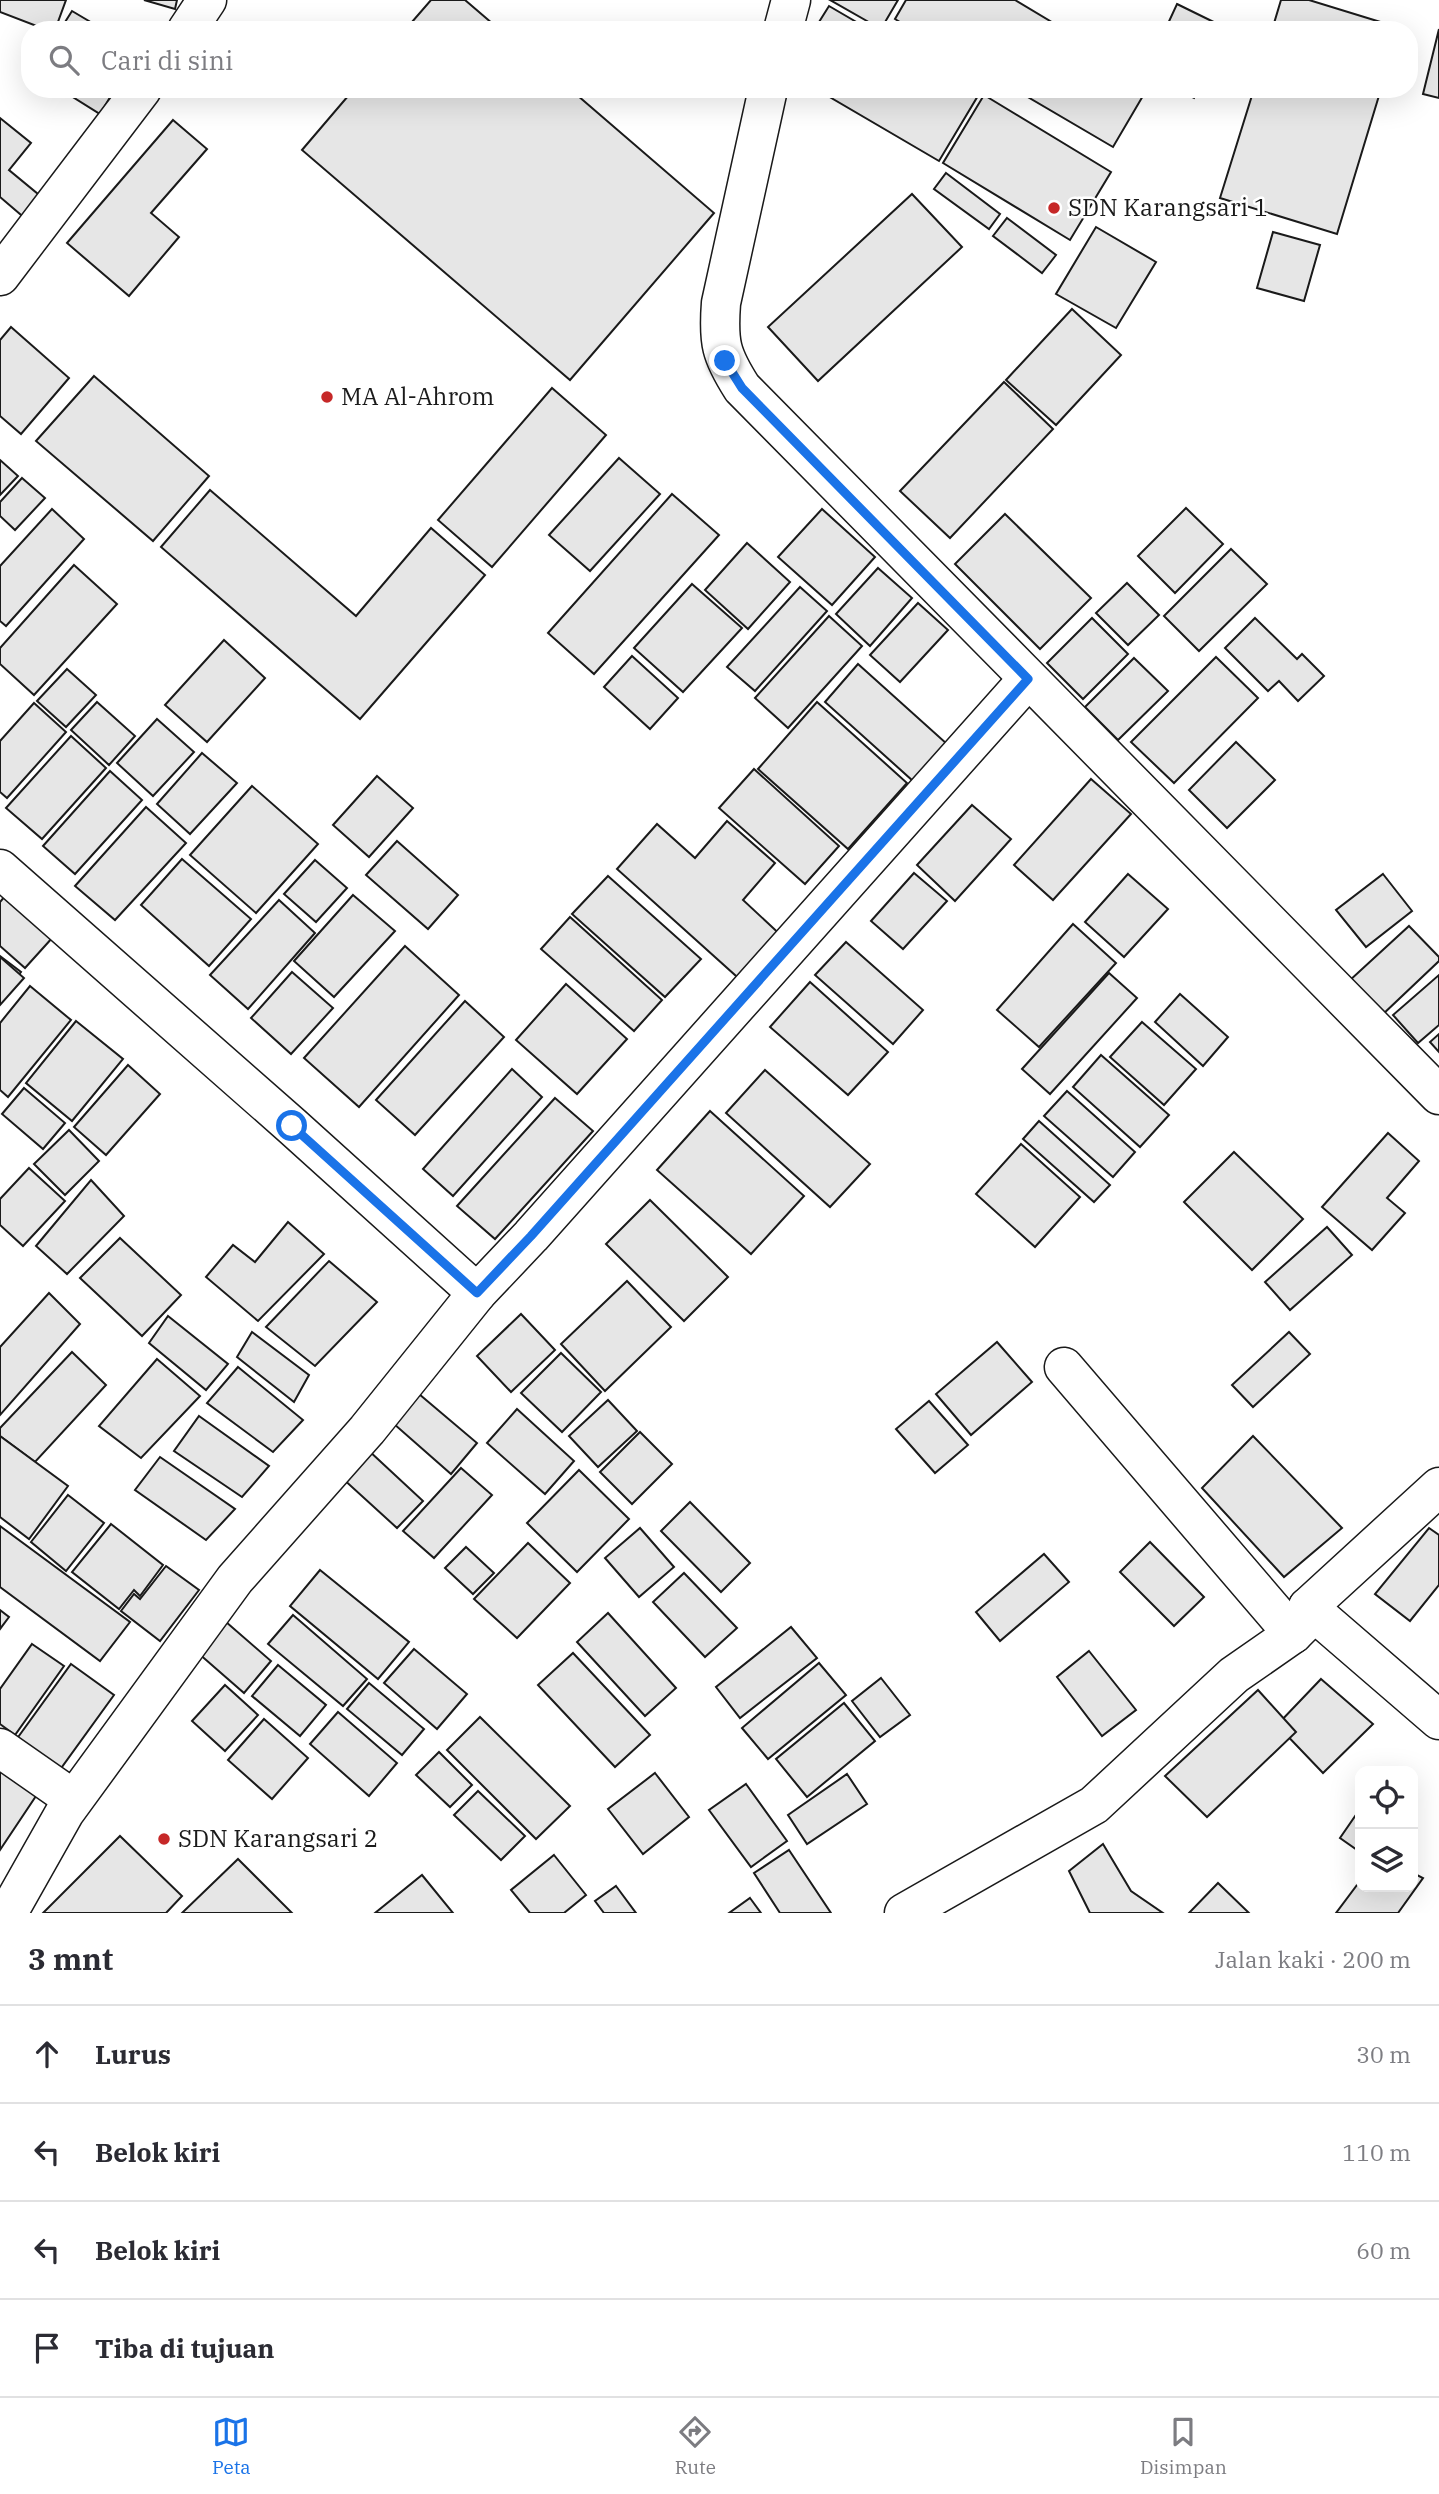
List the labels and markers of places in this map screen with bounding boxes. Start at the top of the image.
place label: SDN Karangsari 1 [1068,191,1268,223]
marker: SDN Karangsari 1 [1046,200,1062,216]
place label: MA Al-Ahrom [341,380,495,412]
marker: MA Al-Ahrom [319,389,335,405]
place label: SDN Karangsari 2 [178,1822,378,1854]
marker: SDN Karangsari 2 [156,1831,172,1847]

